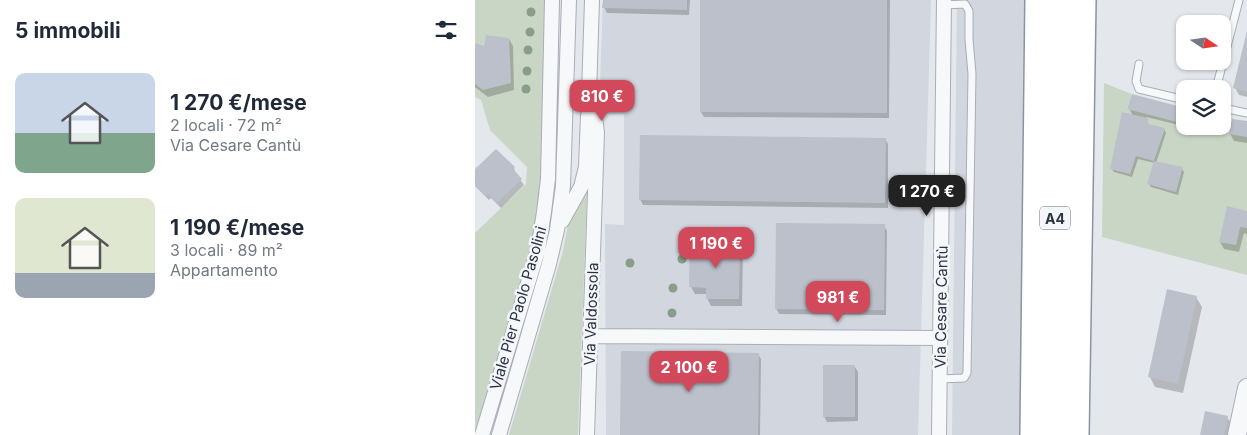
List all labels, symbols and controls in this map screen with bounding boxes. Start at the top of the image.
north arrow [1176,15,1231,70]
map controls [1176,15,1231,135]
icon: filters [432,16,460,44]
text: 5 immobili [15,18,121,43]
pin: 810 € [567,80,637,122]
button: layers [1176,80,1231,135]
text: 810 € [581,86,623,106]
text: 1 270 €/mese [170,90,307,115]
icon: home [55,93,115,153]
text: 2 locali · 72 m² [170,115,282,135]
text: Via Cesare Cantù [170,135,301,155]
pin: 1 270 € [881,174,973,217]
text: 1 270 € [899,181,955,201]
road number: A4 [1040,207,1070,230]
text: 1 190 €/mese [170,215,304,240]
icon: home [55,218,115,278]
street label: Viale Pier Paolo Pasolini [486,224,550,392]
pin: 1 190 € [670,226,762,269]
text: 1 190 € [689,233,743,253]
text: 3 locali · 89 m² [170,240,283,260]
street label: Via Cesare Cantù [930,245,952,369]
text: Appartamento [170,260,278,280]
street label: Via Valdossola [580,262,602,366]
pin: 981 € [803,280,873,323]
text: 981 € [817,287,859,307]
pin: 2 100 € [643,350,735,393]
text: 2 100 € [660,357,718,377]

